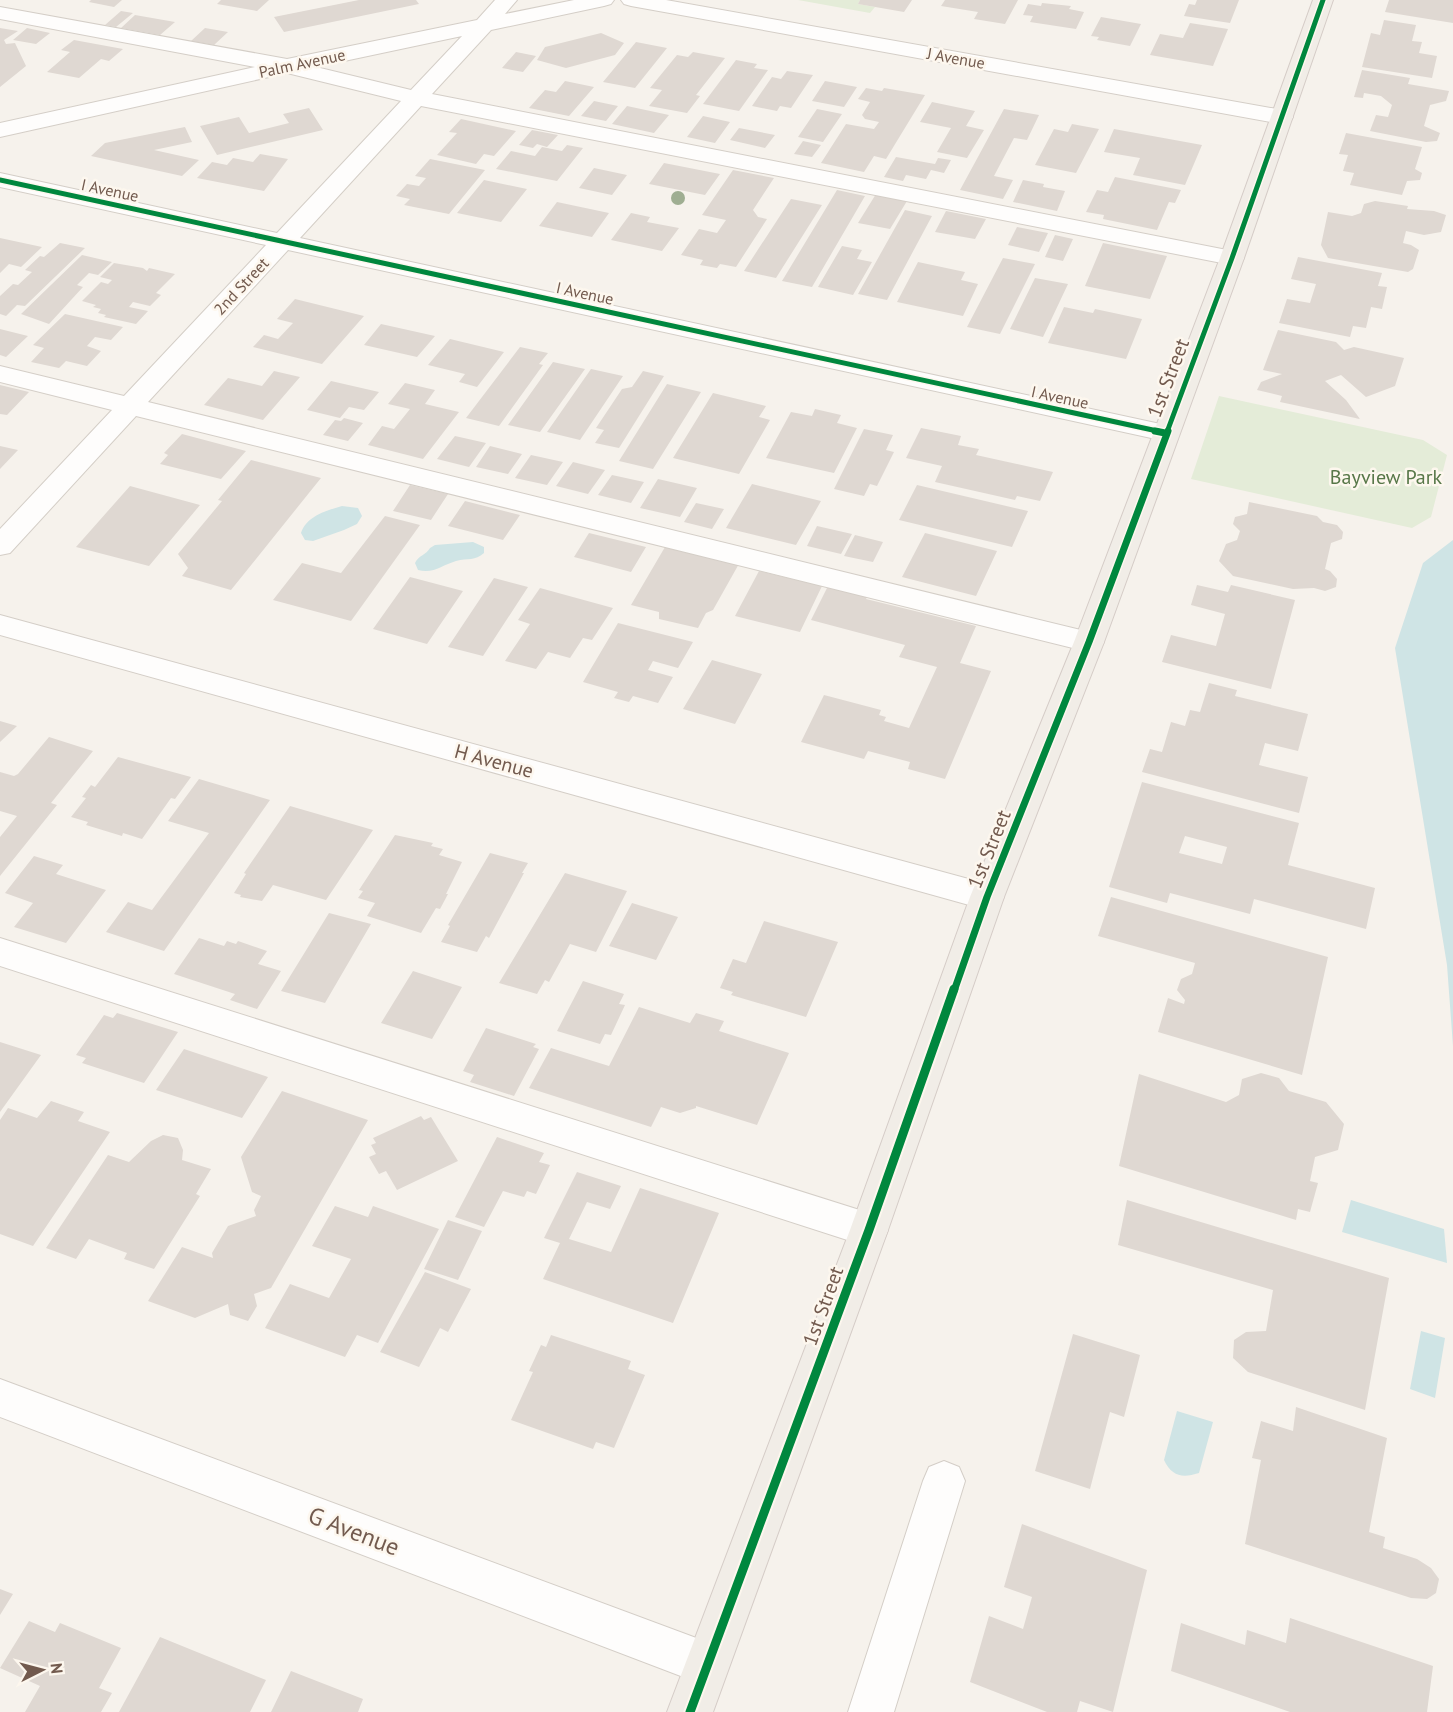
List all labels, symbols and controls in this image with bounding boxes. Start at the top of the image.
street label: J Avenue [925,43,986,73]
street label: Palm Avenue [257,44,347,82]
street label: I Avenue [79,174,141,206]
street label: 2nd Street [209,253,273,319]
street label: I Avenue [554,277,616,309]
street label: 1st Street [1141,335,1195,421]
street label: I Avenue [1029,381,1091,413]
park label: Bayview Park [1330,464,1443,490]
street label: H Avenue [452,738,536,784]
street label: 1st Street [961,806,1017,892]
street label: 1st Street [797,1263,849,1349]
street label: G Avenue [304,1499,404,1563]
north arrow [12,1640,72,1700]
text: N [46,1662,67,1675]

